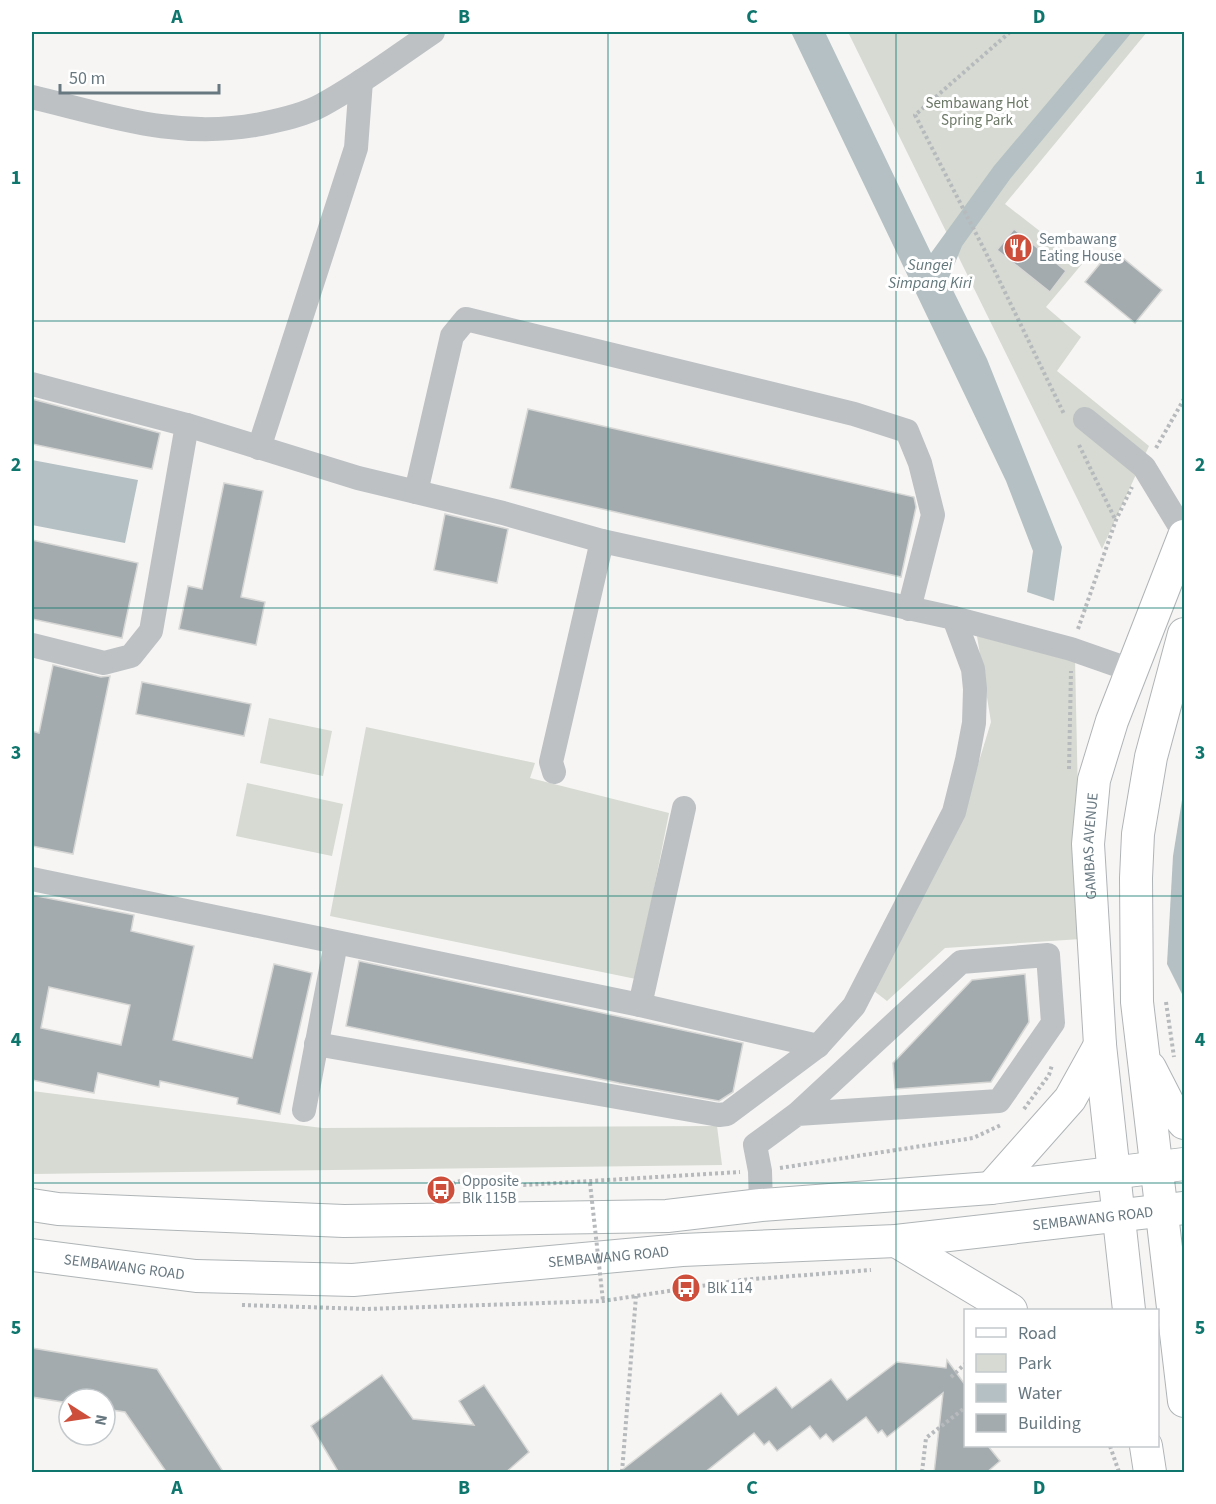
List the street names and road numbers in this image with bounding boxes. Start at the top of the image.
street label: GAMBAS AVENUE [1078,792,1104,900]
street label: SEMBAWANG ROAD [1031,1202,1154,1236]
street label: SEMBAWANG ROAD [547,1241,670,1273]
street label: SEMBAWANG ROAD [63,1249,186,1285]

